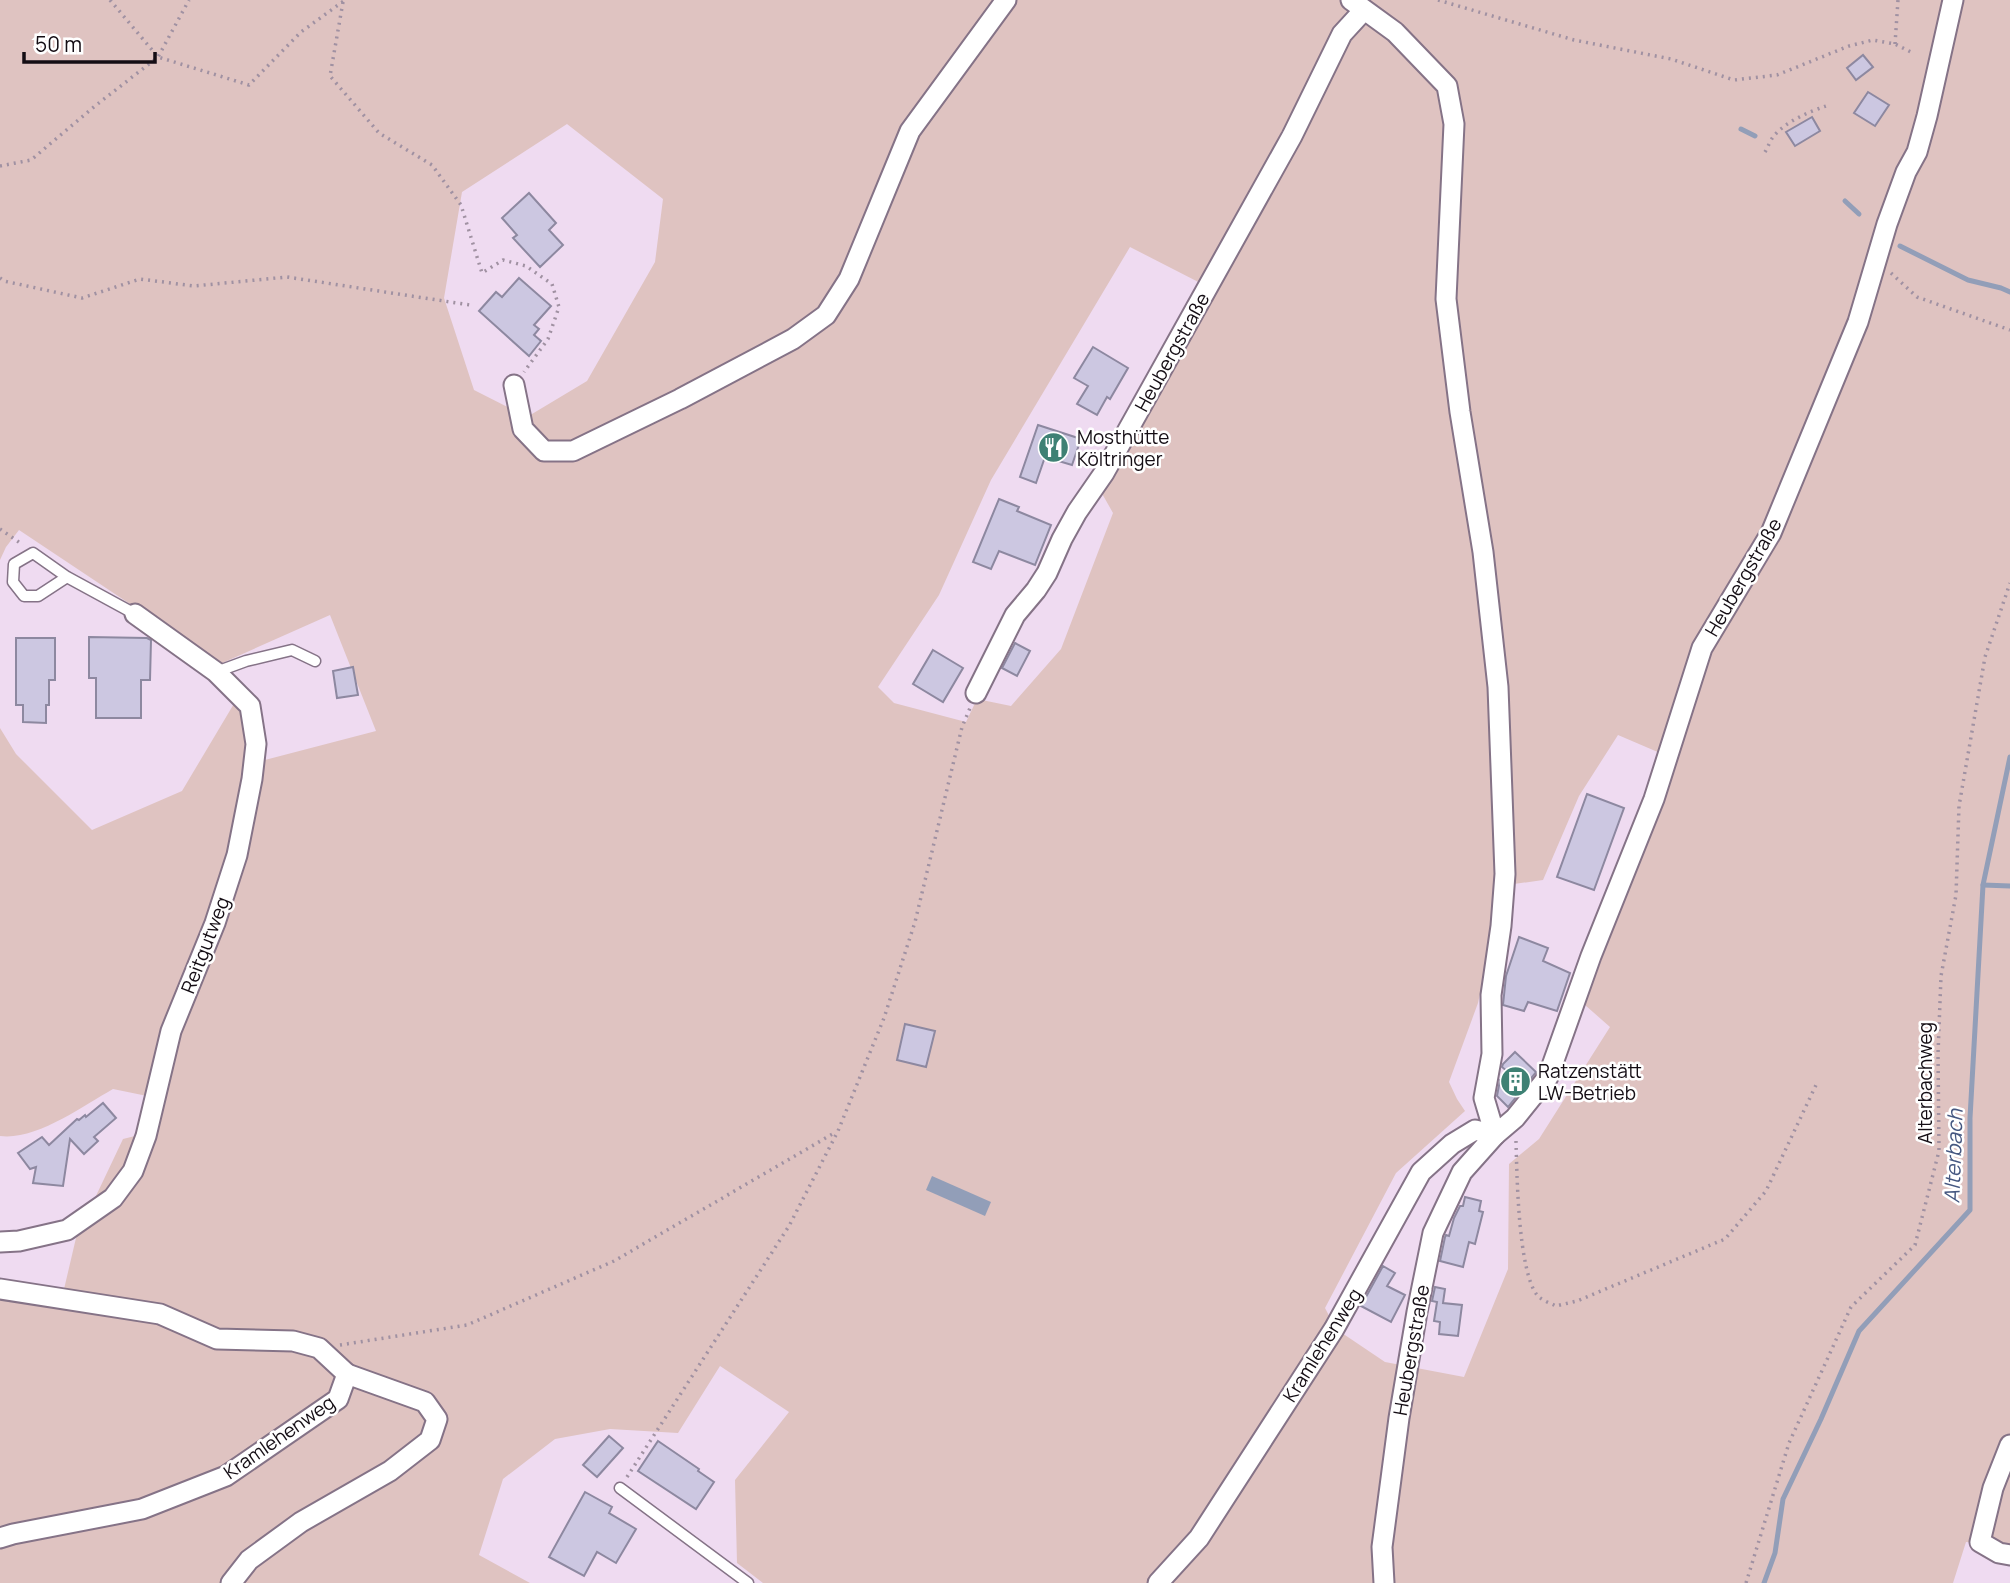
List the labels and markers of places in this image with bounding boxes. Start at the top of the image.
place label: Mosthütte Költringer [1077,424,1169,472]
restaurant icon: Mosthütte Költringer [1037,431,1071,465]
place label: Ratzenstätt LW-Betrieb [1538,1058,1642,1106]
building icon: Ratzenstätt LW-Betrieb [1498,1065,1532,1099]

